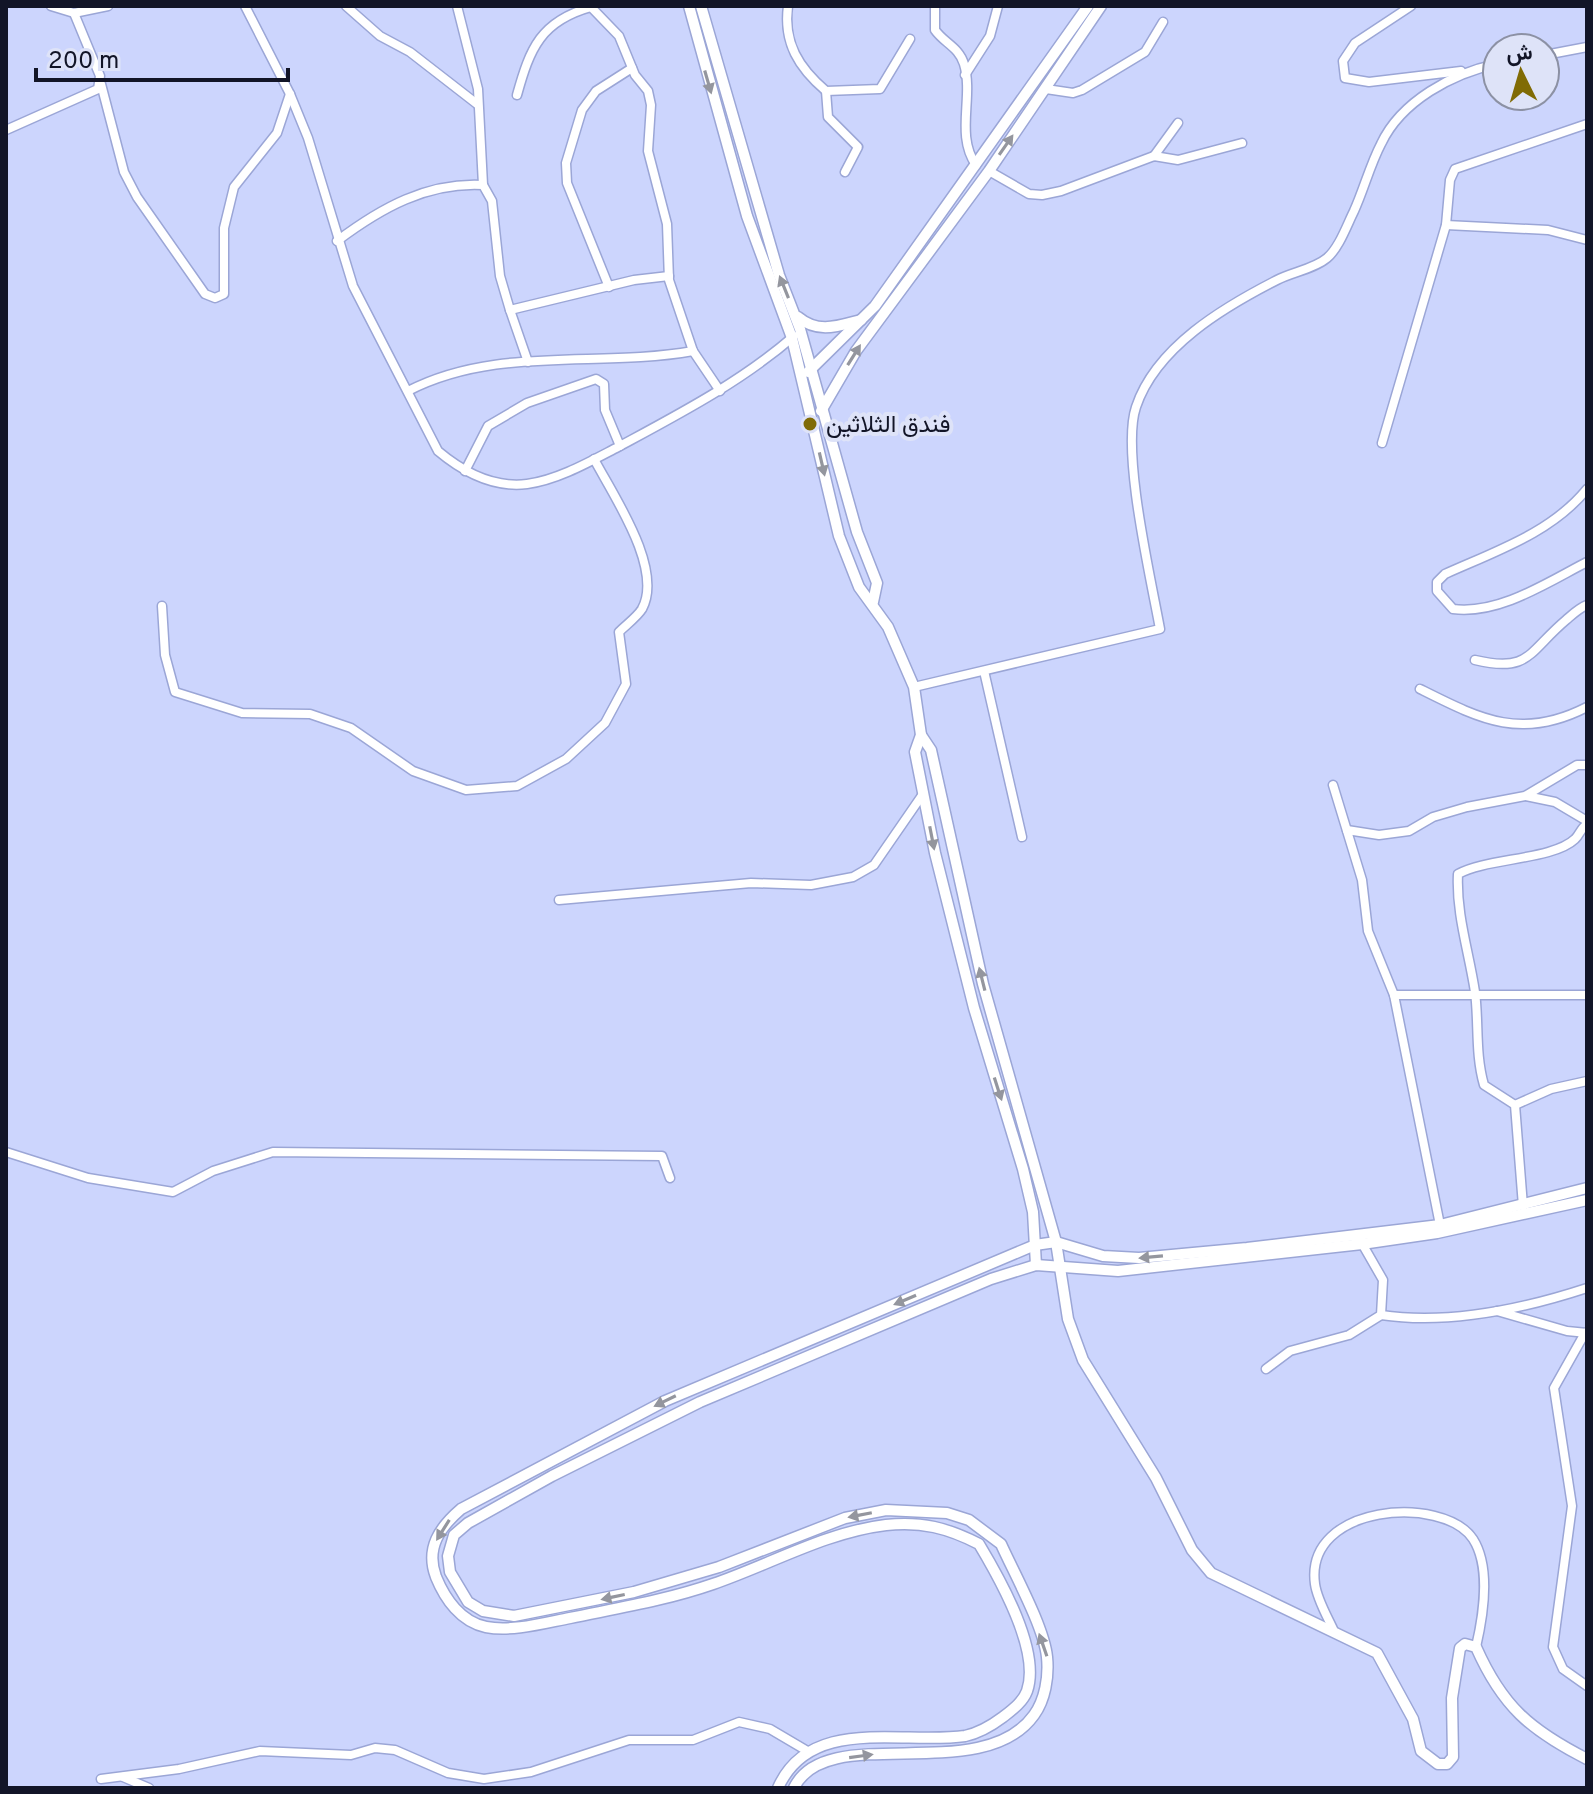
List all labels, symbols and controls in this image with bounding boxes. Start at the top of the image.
scale bar [36,32,288,82]
north arrow [1481,32,1561,112]
text: ش [1505,40,1534,69]
text: 200 m [48,47,119,77]
one-way arrow [702,69,714,94]
one-way arrow [998,135,1013,156]
one-way arrow [777,275,790,299]
one-way arrow [846,345,861,366]
place label: فندق الثلاثين [826,411,950,441]
marker: فندق الثلاثين [801,415,819,433]
one-way arrow [817,452,829,477]
one-way arrow [926,826,939,851]
one-way arrow [975,966,987,991]
one-way arrow [992,1078,1005,1102]
one-way arrow [1139,1250,1164,1263]
one-way arrow [893,1293,917,1306]
one-way arrow [654,1394,677,1408]
one-way arrow [847,1510,872,1522]
one-way arrow [435,1520,450,1541]
one-way arrow [600,1591,625,1604]
one-way arrow [1036,1632,1048,1656]
one-way arrow [849,1749,874,1762]

